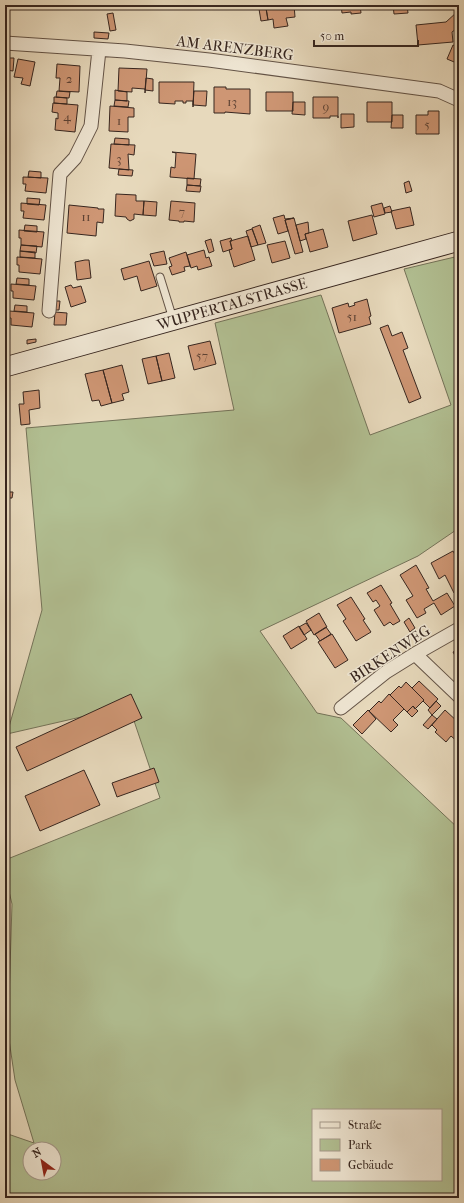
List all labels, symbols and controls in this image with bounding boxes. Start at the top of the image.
scale bar [314,22,418,48]
text: 50 m [320,29,344,43]
street label: AM ARENZBERG [174,32,295,64]
house number: 2 [66,71,73,86]
house number: 13 [227,94,237,109]
house number: 9 [323,99,330,114]
house number: 4 [63,109,71,124]
house number: 1 [117,113,121,128]
house number: 5 [424,117,430,132]
house number: 3 [116,151,122,166]
house number: 7 [179,204,185,219]
house number: 11 [81,209,91,224]
street label: WUPPERTALSTRASSE [154,274,309,334]
house number: 51 [347,309,357,324]
house number: 57 [196,348,208,363]
street label: BIRKENWEG [346,621,434,687]
legend [312,1109,442,1181]
text: Straße [348,1118,382,1132]
text: Park [348,1138,373,1152]
north arrow [22,1141,62,1181]
text: N [30,1145,44,1161]
text: Gebäude [348,1158,393,1172]

